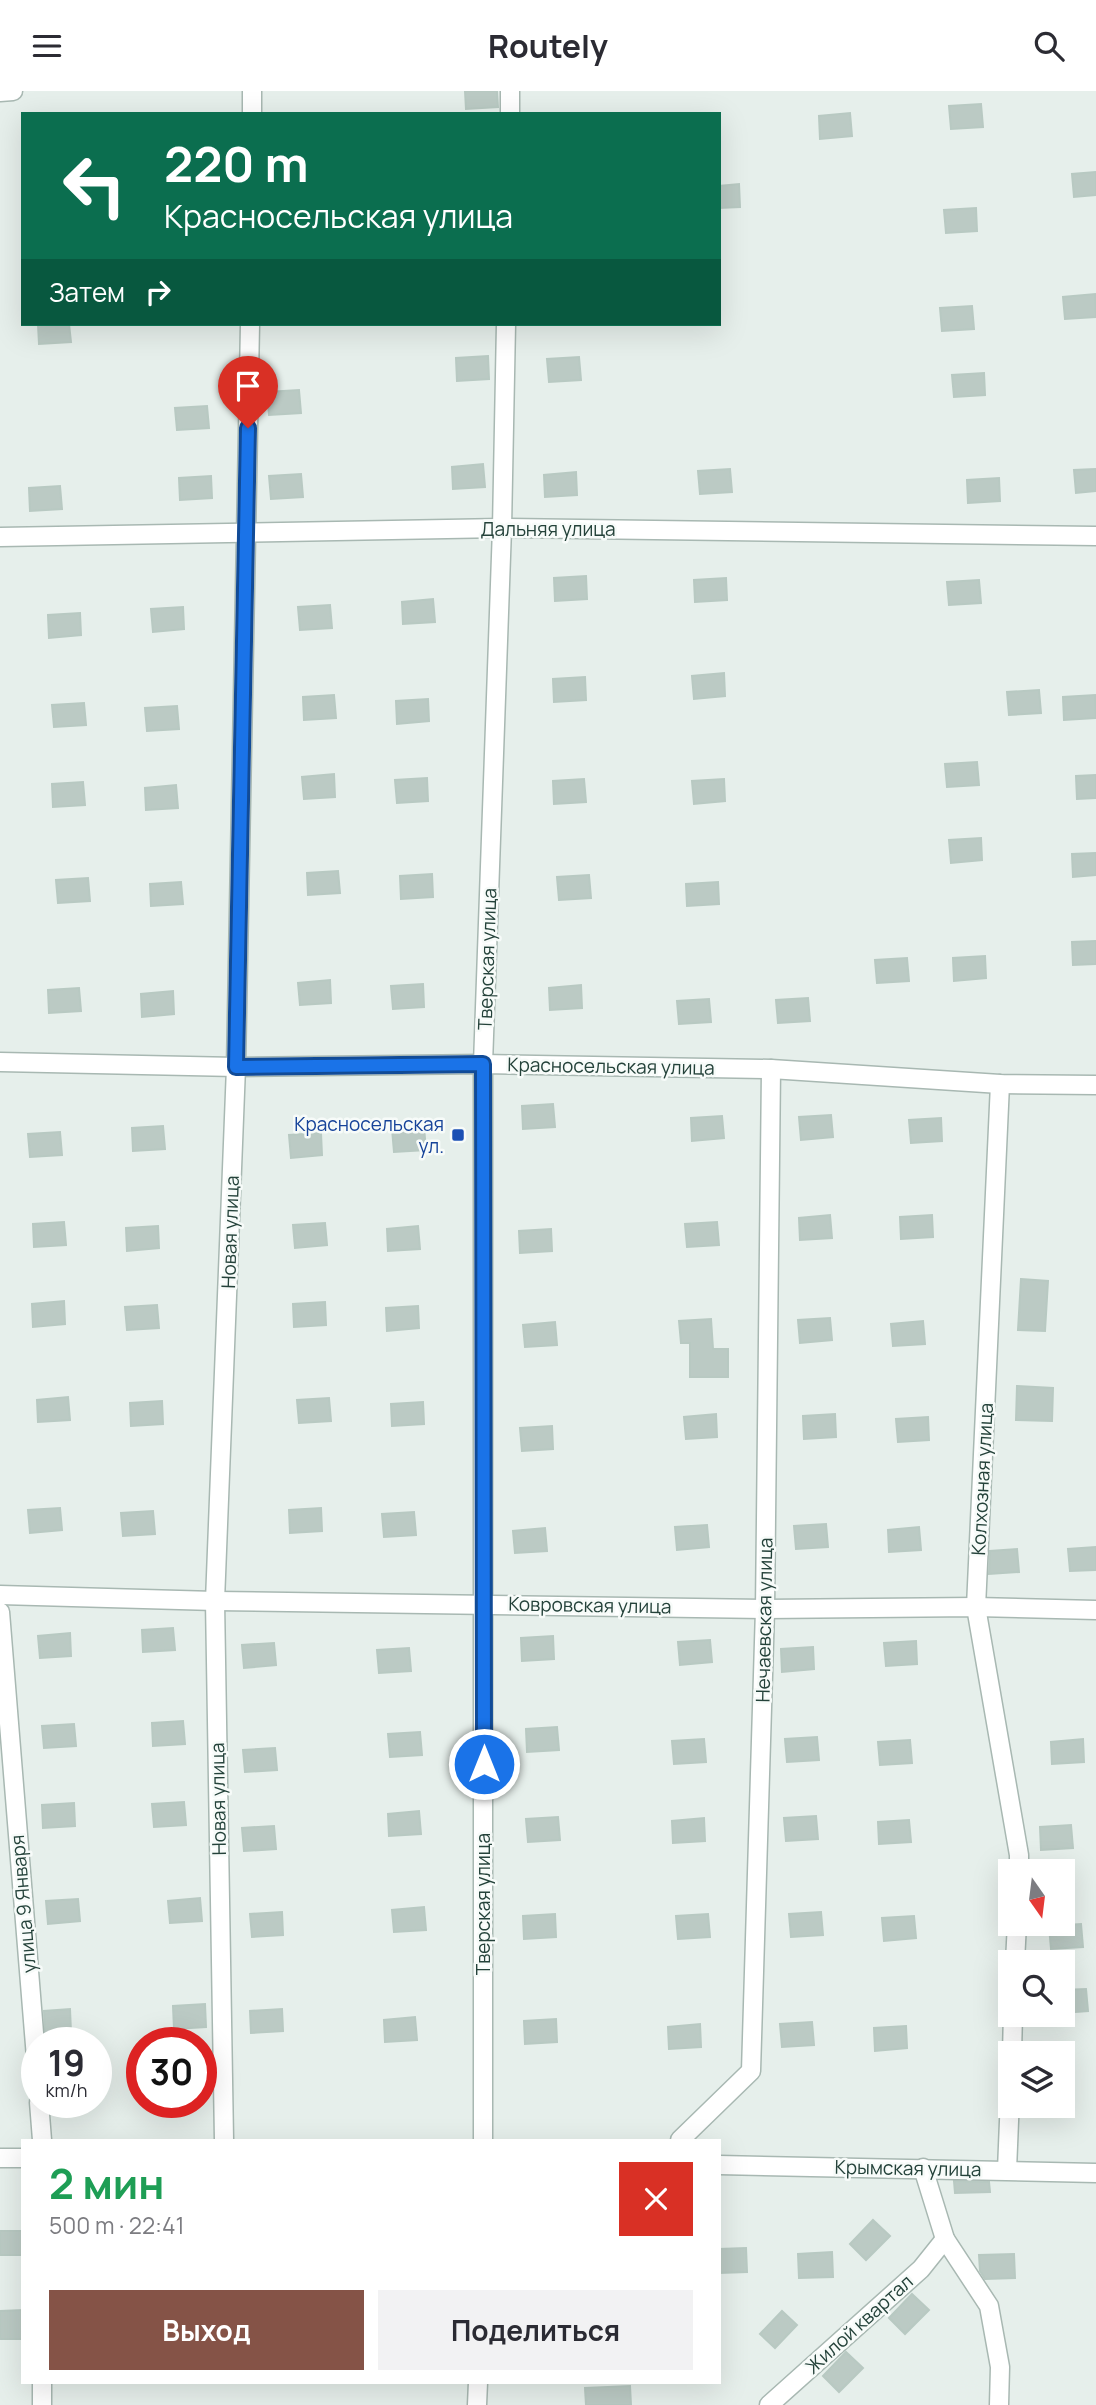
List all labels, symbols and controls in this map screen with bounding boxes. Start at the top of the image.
text: Routely [488,24,608,68]
icon: menu [28,27,66,65]
icon: search [1030,27,1068,65]
text: 220 m [164,130,308,197]
icon: left [49,140,140,231]
text: Красносельская улица [164,194,513,238]
icon: right [139,273,177,311]
text: Затем [49,274,125,310]
pin [218,356,278,428]
icon: arrive [229,367,267,405]
street label: Дальняя улица [480,516,616,542]
street label: Тверская улица [472,887,502,1031]
street label: Красносельская улица [507,1051,715,1081]
place label: Красносельская ул. [294,1111,444,1159]
marker: Красносельская ул. [450,1127,466,1143]
street label: Новая улица [215,1175,245,1289]
street label: Колхозная улица [965,1402,999,1556]
street label: Нечаевская улица [750,1537,778,1703]
street label: Ковровская улица [508,1591,672,1619]
position arrow [447,1727,521,1801]
street label: Новая улица [204,1742,232,1856]
street label: Тверская улица [470,1833,496,1975]
street label: улица 9 Января [4,1834,42,1974]
north arrow [998,1859,1074,1935]
map controls [998,1859,1075,2118]
button: search [998,1950,1075,2027]
speed limit sign: 30 [126,2027,217,2118]
text: 19 [48,2039,85,2087]
button: layers [998,2041,1075,2118]
text: km/h [46,2078,87,2102]
text: 2 мин [49,2154,165,2212]
street label: Крымская улица [834,2154,982,2182]
button: close [619,2162,693,2236]
text: 500 m · 22:41 [49,2209,184,2241]
street label: Жилой квартал [800,2269,918,2379]
button: Выход [49,2290,364,2370]
button: Поделиться [378,2290,693,2370]

